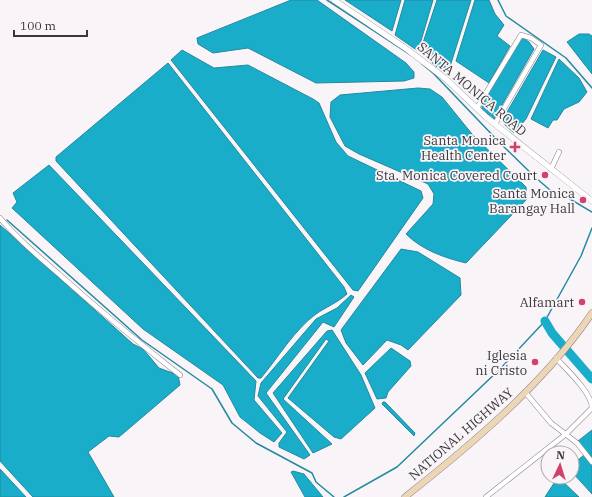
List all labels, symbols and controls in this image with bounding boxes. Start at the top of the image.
scale bar [14,12,87,38]
text: 100 m [20,18,56,33]
street label: SANTA MONICA ROAD [414,38,530,140]
place label: Santa Monica Health Center [421,132,506,164]
marker: Santa Monica Health Center [509,141,521,153]
place label: Sta. Monica Covered Court [376,167,537,184]
marker: Sta. Monica Covered Court [540,170,550,180]
place label: Santa Monica Barangay Hall [489,185,575,217]
marker: Santa Monica Barangay Hall [578,195,588,205]
place label: Alfamart [520,294,574,311]
marker: Alfamart [577,297,587,307]
place label: Iglesia ni Cristo [475,347,527,379]
marker: Iglesia ni Cristo [530,357,540,367]
street label: NATIONAL HIGHWAY [405,384,517,484]
north arrow [540,445,580,485]
text: N [556,448,566,462]

